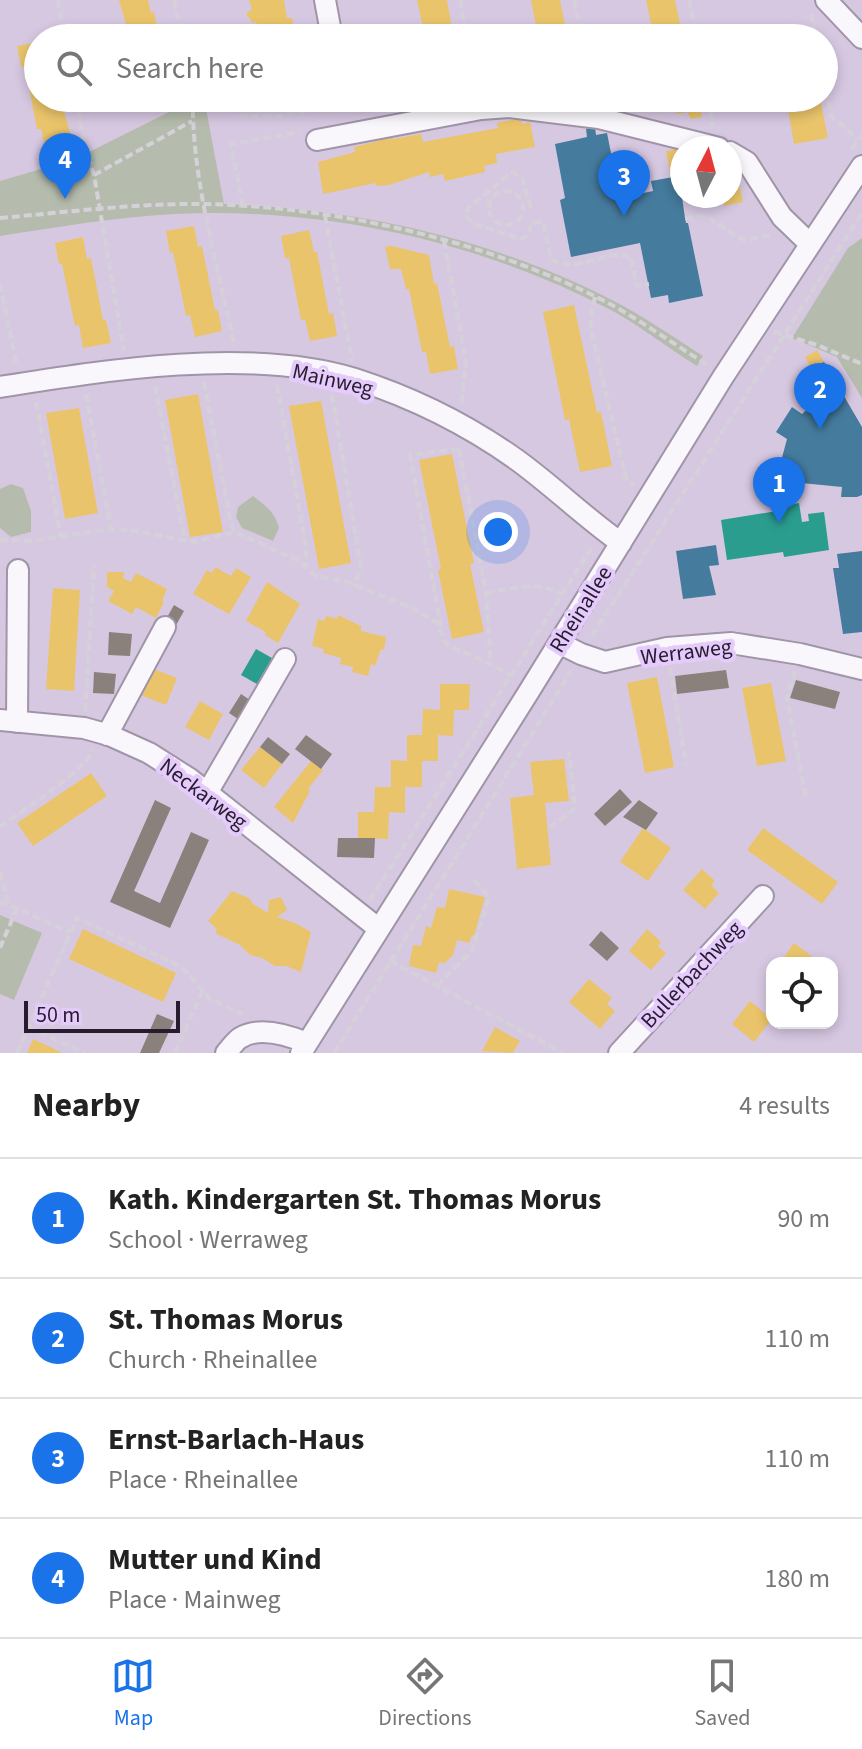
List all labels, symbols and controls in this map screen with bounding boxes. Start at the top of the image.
search box [24,24,838,112]
icon: search [52,46,96,90]
text: Search here [116,47,264,90]
pin: 4 [39,133,91,199]
north arrow [670,136,742,208]
pin: 3 [598,150,650,216]
street label: Mainweg [289,355,376,405]
pin: 2 [794,363,846,429]
pin: 1 [753,457,805,523]
your location [478,512,518,552]
street label: Rheinallee [542,560,620,659]
street label: Werraweg [639,631,734,673]
street label: Neckarweg [153,750,254,837]
street label: Bullerbachweg [633,914,750,1036]
map controls [766,957,838,1029]
button: locate [766,957,838,1029]
scale bar [24,997,180,1033]
text: 50 m [36,999,81,1031]
text: Nearby [32,1081,140,1130]
text: 4 results [739,1087,830,1124]
text: Kath. Kindergarten St. Thomas Morus [108,1178,601,1221]
text: 1 [51,1200,65,1237]
text: 90 m [777,1200,830,1237]
text: School · Werraweg [108,1221,308,1258]
text: St. Thomas Morus [108,1298,343,1341]
text: 2 [51,1320,65,1357]
text: 110 m [764,1320,830,1357]
text: Church · Rheinallee [108,1341,317,1378]
text: Ernst-Barlach-Haus [108,1418,364,1461]
text: 3 [51,1440,65,1477]
text: 110 m [764,1440,830,1477]
text: Place · Rheinallee [108,1461,298,1498]
text: Mutter und Kind [108,1538,322,1581]
text: 4 [51,1560,65,1597]
text: 180 m [764,1560,830,1597]
text: Place · Mainweg [108,1581,281,1618]
tab: Map [111,1654,155,1734]
tab: Directions [378,1654,471,1734]
tab: Saved [694,1654,751,1734]

